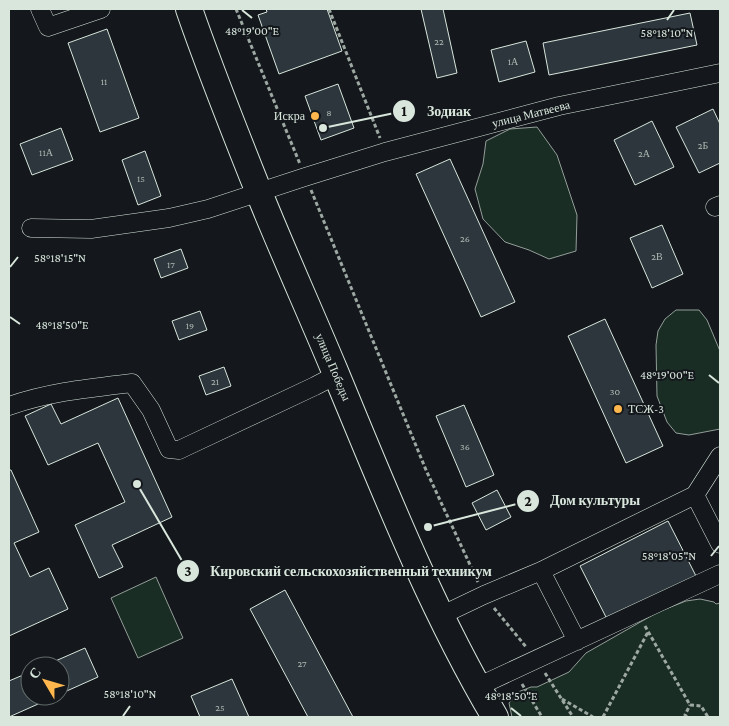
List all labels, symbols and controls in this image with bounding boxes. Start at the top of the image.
text: 48°19'00"E [225,24,280,38]
text: 58°18'10"N [641,26,694,40]
house number: 22 [434,36,444,47]
house number: 1А [508,56,519,67]
house number: 11 [101,76,107,87]
callout: Зодиак [392,96,481,125]
street label: улица Матвеева [491,97,572,130]
text: 1 [401,103,407,119]
text: Зодиак [427,103,472,119]
house number: 8 [326,107,332,118]
place label: Искра [274,109,306,123]
marker: Искра [309,110,321,122]
house number: 2Б [698,140,709,151]
house number: 11А [39,147,54,158]
house number: 2А [638,148,651,159]
house number: 15 [137,173,145,184]
house number: 26 [460,233,470,244]
text: 58°18'15"N [34,251,86,265]
house number: 2В [651,251,663,262]
house number: 17 [167,259,175,270]
text: 48°18'50"E [35,318,89,332]
house number: 19 [186,320,194,331]
street label: улица Победы [313,331,353,403]
text: 48°19'00"E [640,368,695,382]
house number: 21 [211,376,219,387]
house number: 30 [610,386,621,397]
place label: ТСЖ-3 [628,402,664,416]
marker: ТСЖ-3 [612,403,624,415]
house number: 36 [460,441,470,452]
callout: Дом культуры [515,486,650,515]
text: Дом культуры [550,492,640,508]
text: 2 [524,493,532,509]
text: 58°18'05"N [642,549,696,563]
callout: Кировский сельскохозяйственный техникум [176,556,502,585]
text: 3 [184,563,192,579]
text: Кировский сельскохозяйственный техникум [210,563,492,579]
north arrow [20,656,70,706]
house number: 27 [297,658,307,669]
text: С [25,664,44,682]
text: 58°18'10"N [104,687,157,701]
text: 48°18'50"E [484,689,538,703]
house number: 25 [215,702,225,713]

